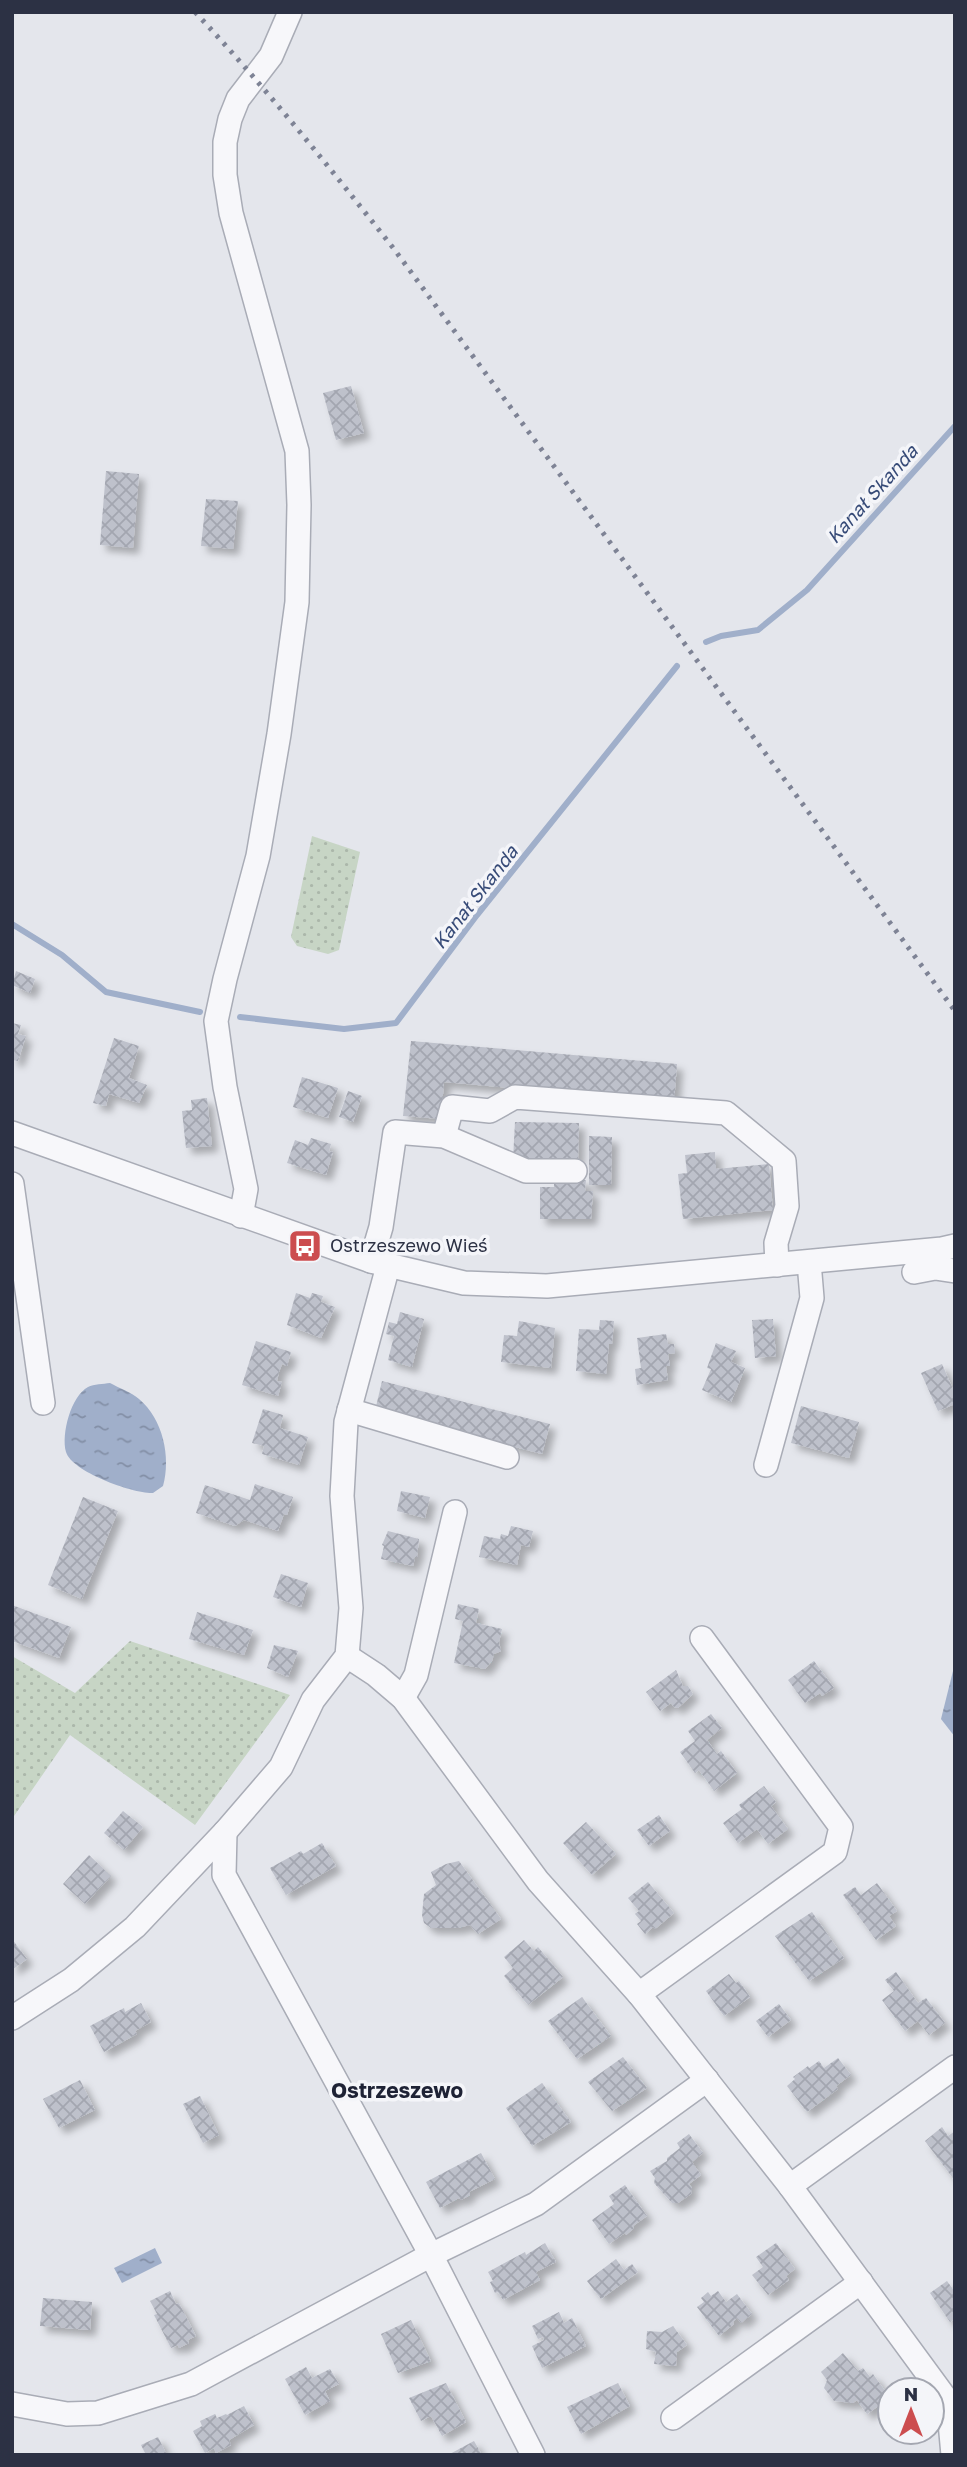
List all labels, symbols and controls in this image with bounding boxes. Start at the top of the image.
water label: Kanał Skanda [821,439,923,548]
water label: Kanał Skanda [427,839,523,953]
bus stop icon: Ostrzeszewo Wieś [286,1227,324,1265]
place label: Ostrzeszewo Wieś [330,1234,488,1256]
district label: Ostrzeszewo [331,2077,463,2103]
north arrow [876,2376,946,2446]
text: N [904,2382,918,2405]

